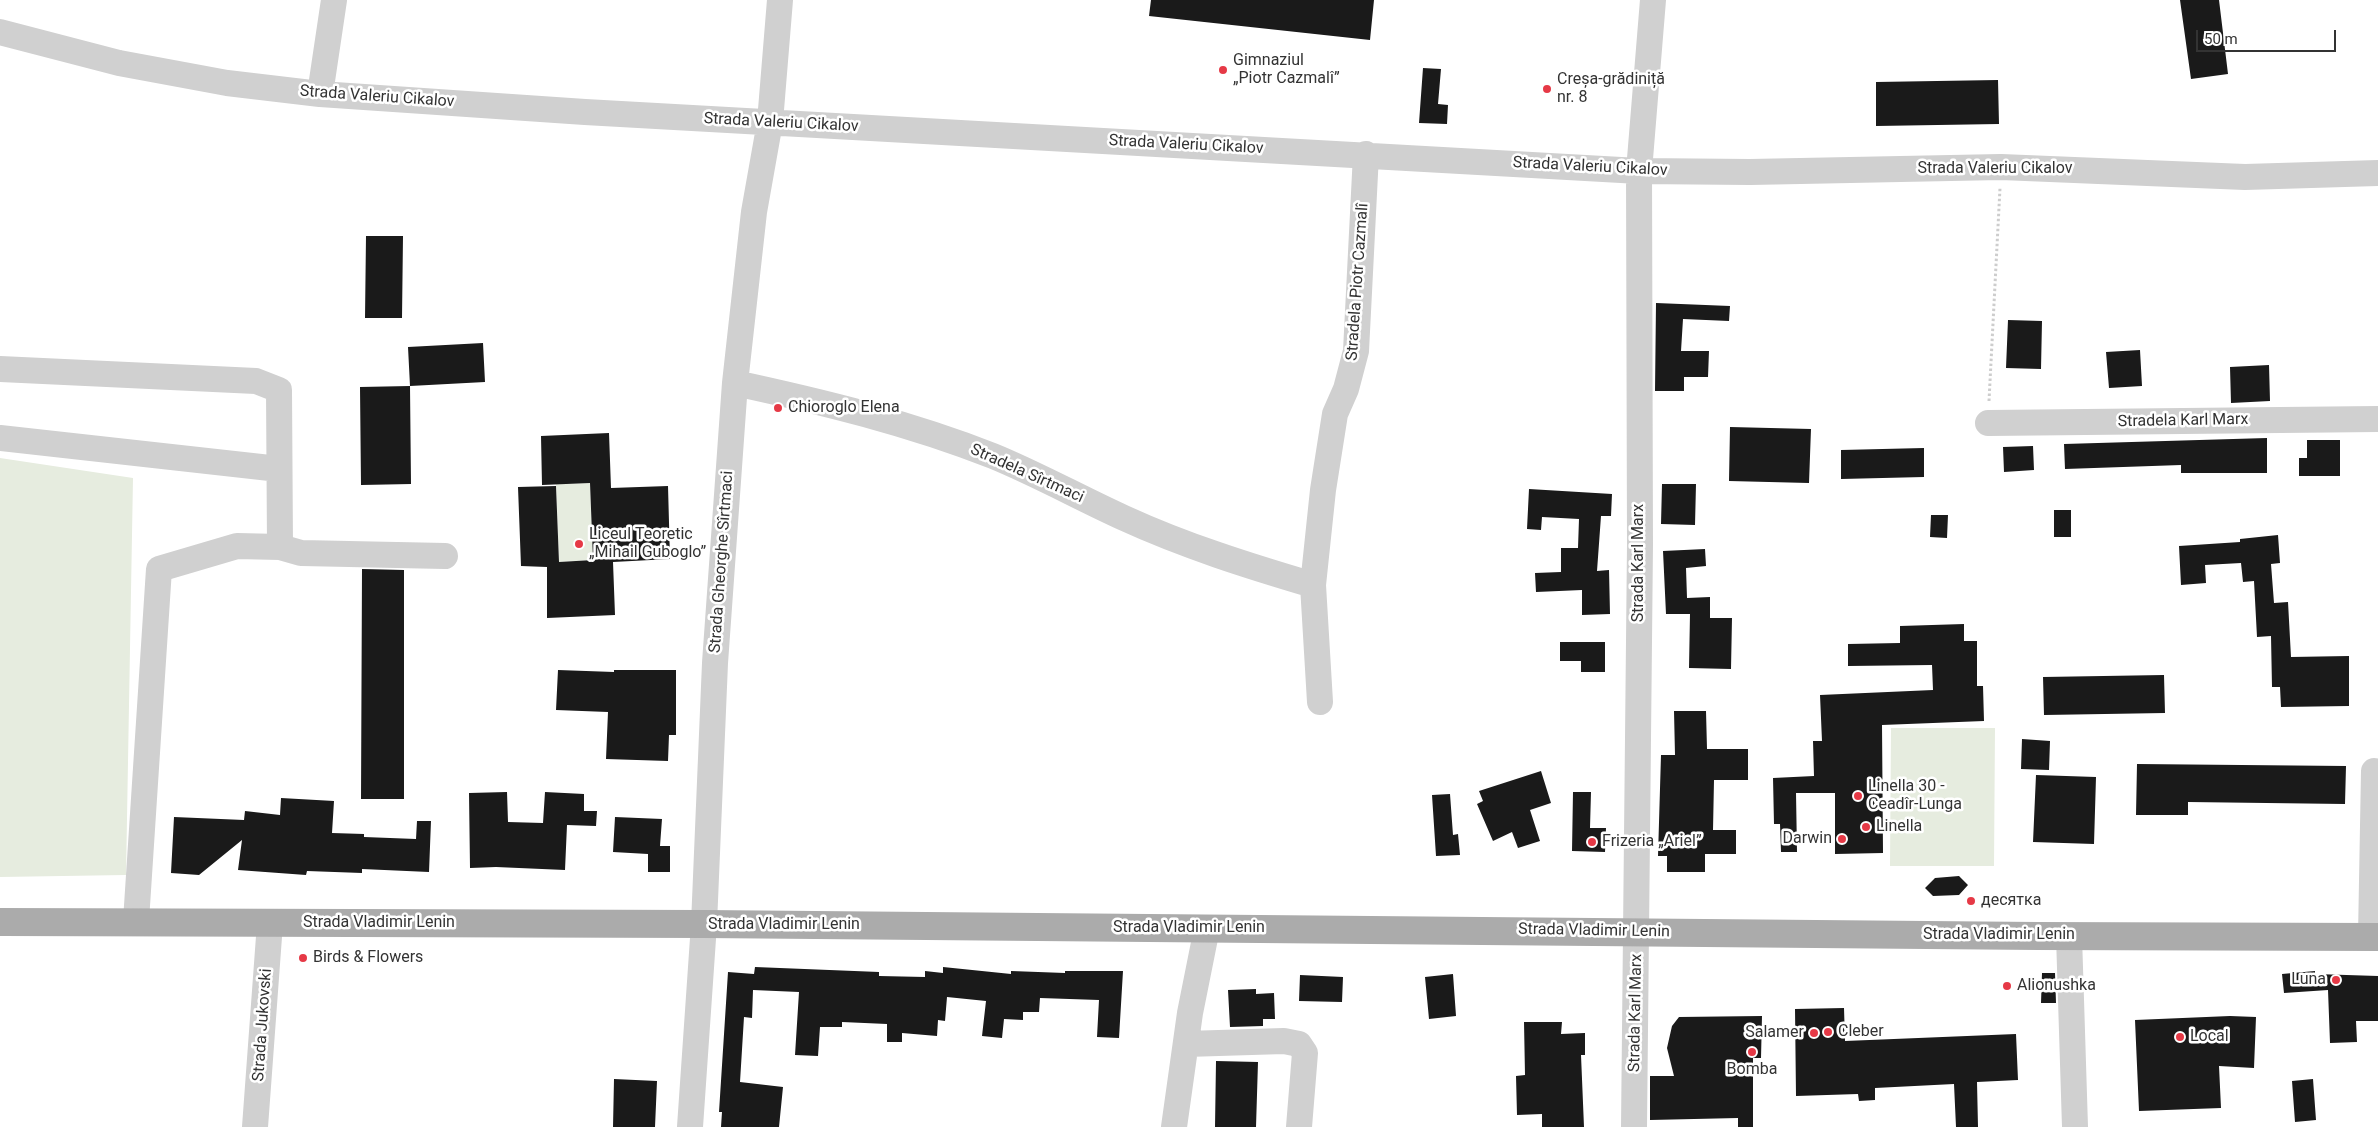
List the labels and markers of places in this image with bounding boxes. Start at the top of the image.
place label: Gimnaziul „Piotr Cazmalî” [1233,51,1340,89]
marker: Gimnaziul „Piotr Cazmalî” [1217,64,1229,76]
place label: Creșa-grădiniță nr. 8 [1557,70,1665,108]
marker: Creșa-grădiniță nr. 8 [1541,83,1553,95]
place label: Chioroglo Elena [788,398,900,418]
marker: Chioroglo Elena [772,402,784,414]
place label: Liceul Teoretic „Mihail Guboglo” [589,525,706,563]
marker: Liceul Teoretic „Mihail Guboglo” [573,538,585,550]
place label: Linella 30 - Ceadîr-Lunga [1868,777,1962,815]
marker: Linella 30 - Ceadîr-Lunga [1852,790,1864,802]
place label: Linella [1876,817,1922,837]
marker: Linella [1860,821,1872,833]
place label: Darwin [1782,829,1832,849]
place label: Frizeria „Ariel” [1602,832,1702,852]
marker: Darwin [1836,833,1848,845]
marker: Frizeria „Ariel” [1586,836,1598,848]
place label: десятка [1981,891,2041,911]
marker: десятка [1965,895,1977,907]
place label: Birds & Flowers [313,948,423,968]
marker: Birds & Flowers [297,952,309,964]
place label: Luna [2291,970,2326,990]
marker: Luna [2330,974,2342,986]
place label: Alionushka [2017,976,2096,996]
marker: Alionushka [2001,980,2013,992]
place label: Cleber [1838,1022,1884,1042]
place label: Salamer [1745,1023,1804,1043]
marker: Cleber [1822,1026,1834,1038]
marker: Salamer [1808,1027,1820,1039]
place label: Local [2190,1027,2229,1047]
marker: Local [2174,1031,2186,1043]
marker: Bomba [1746,1046,1758,1058]
place label: Bomba [1727,1060,1777,1080]

